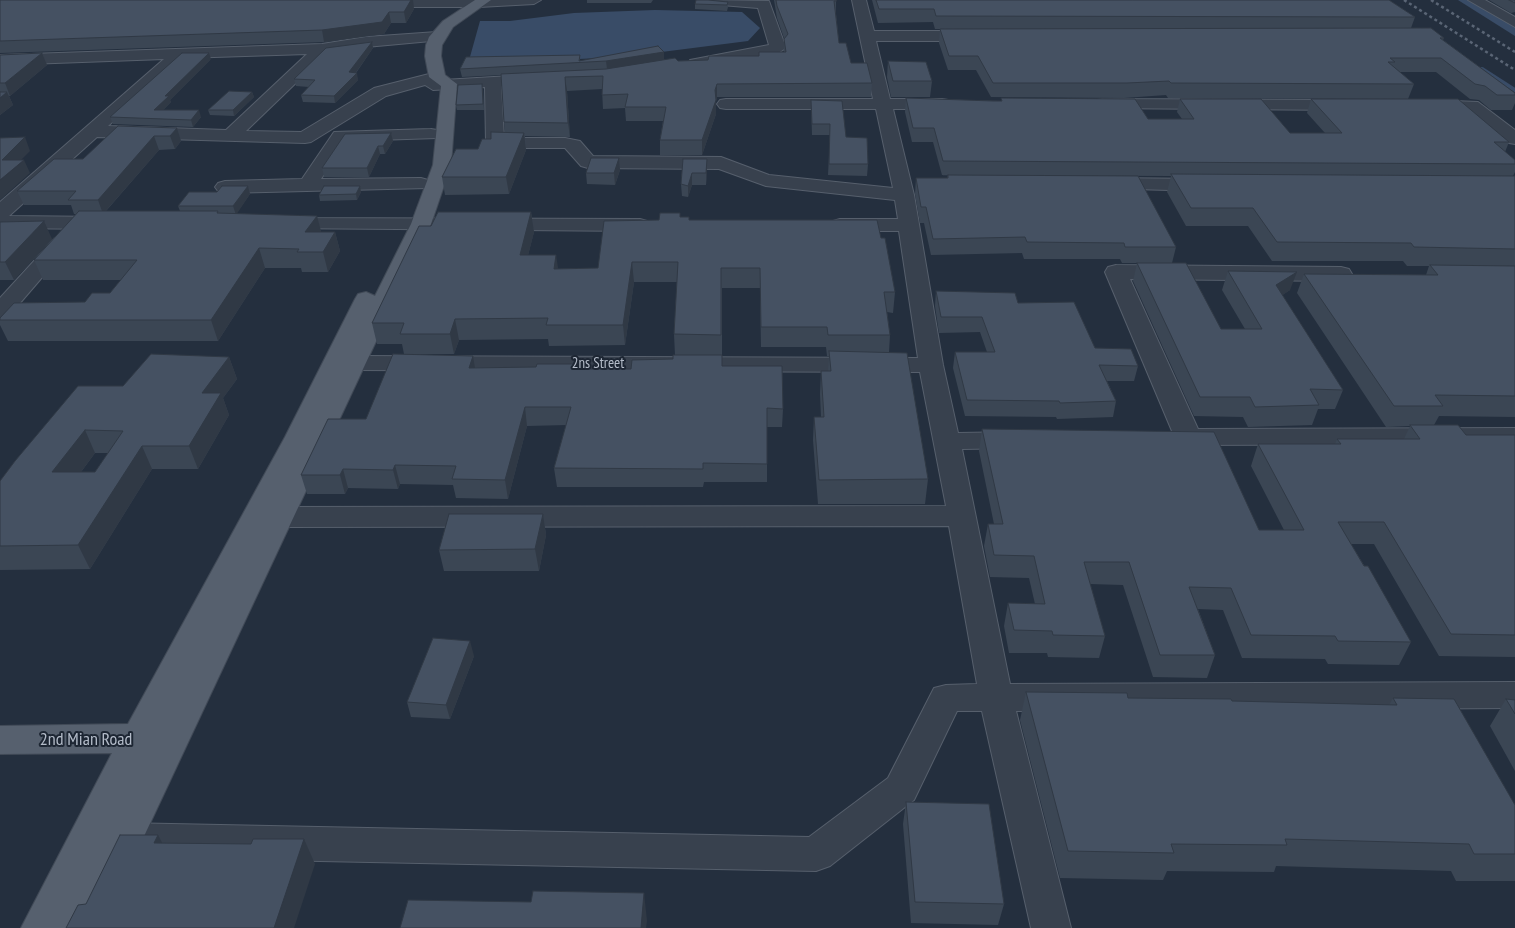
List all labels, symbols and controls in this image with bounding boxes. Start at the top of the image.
street label: 2ns Street [572,355,624,373]
street label: 2nd Mian Road [40,729,132,751]

